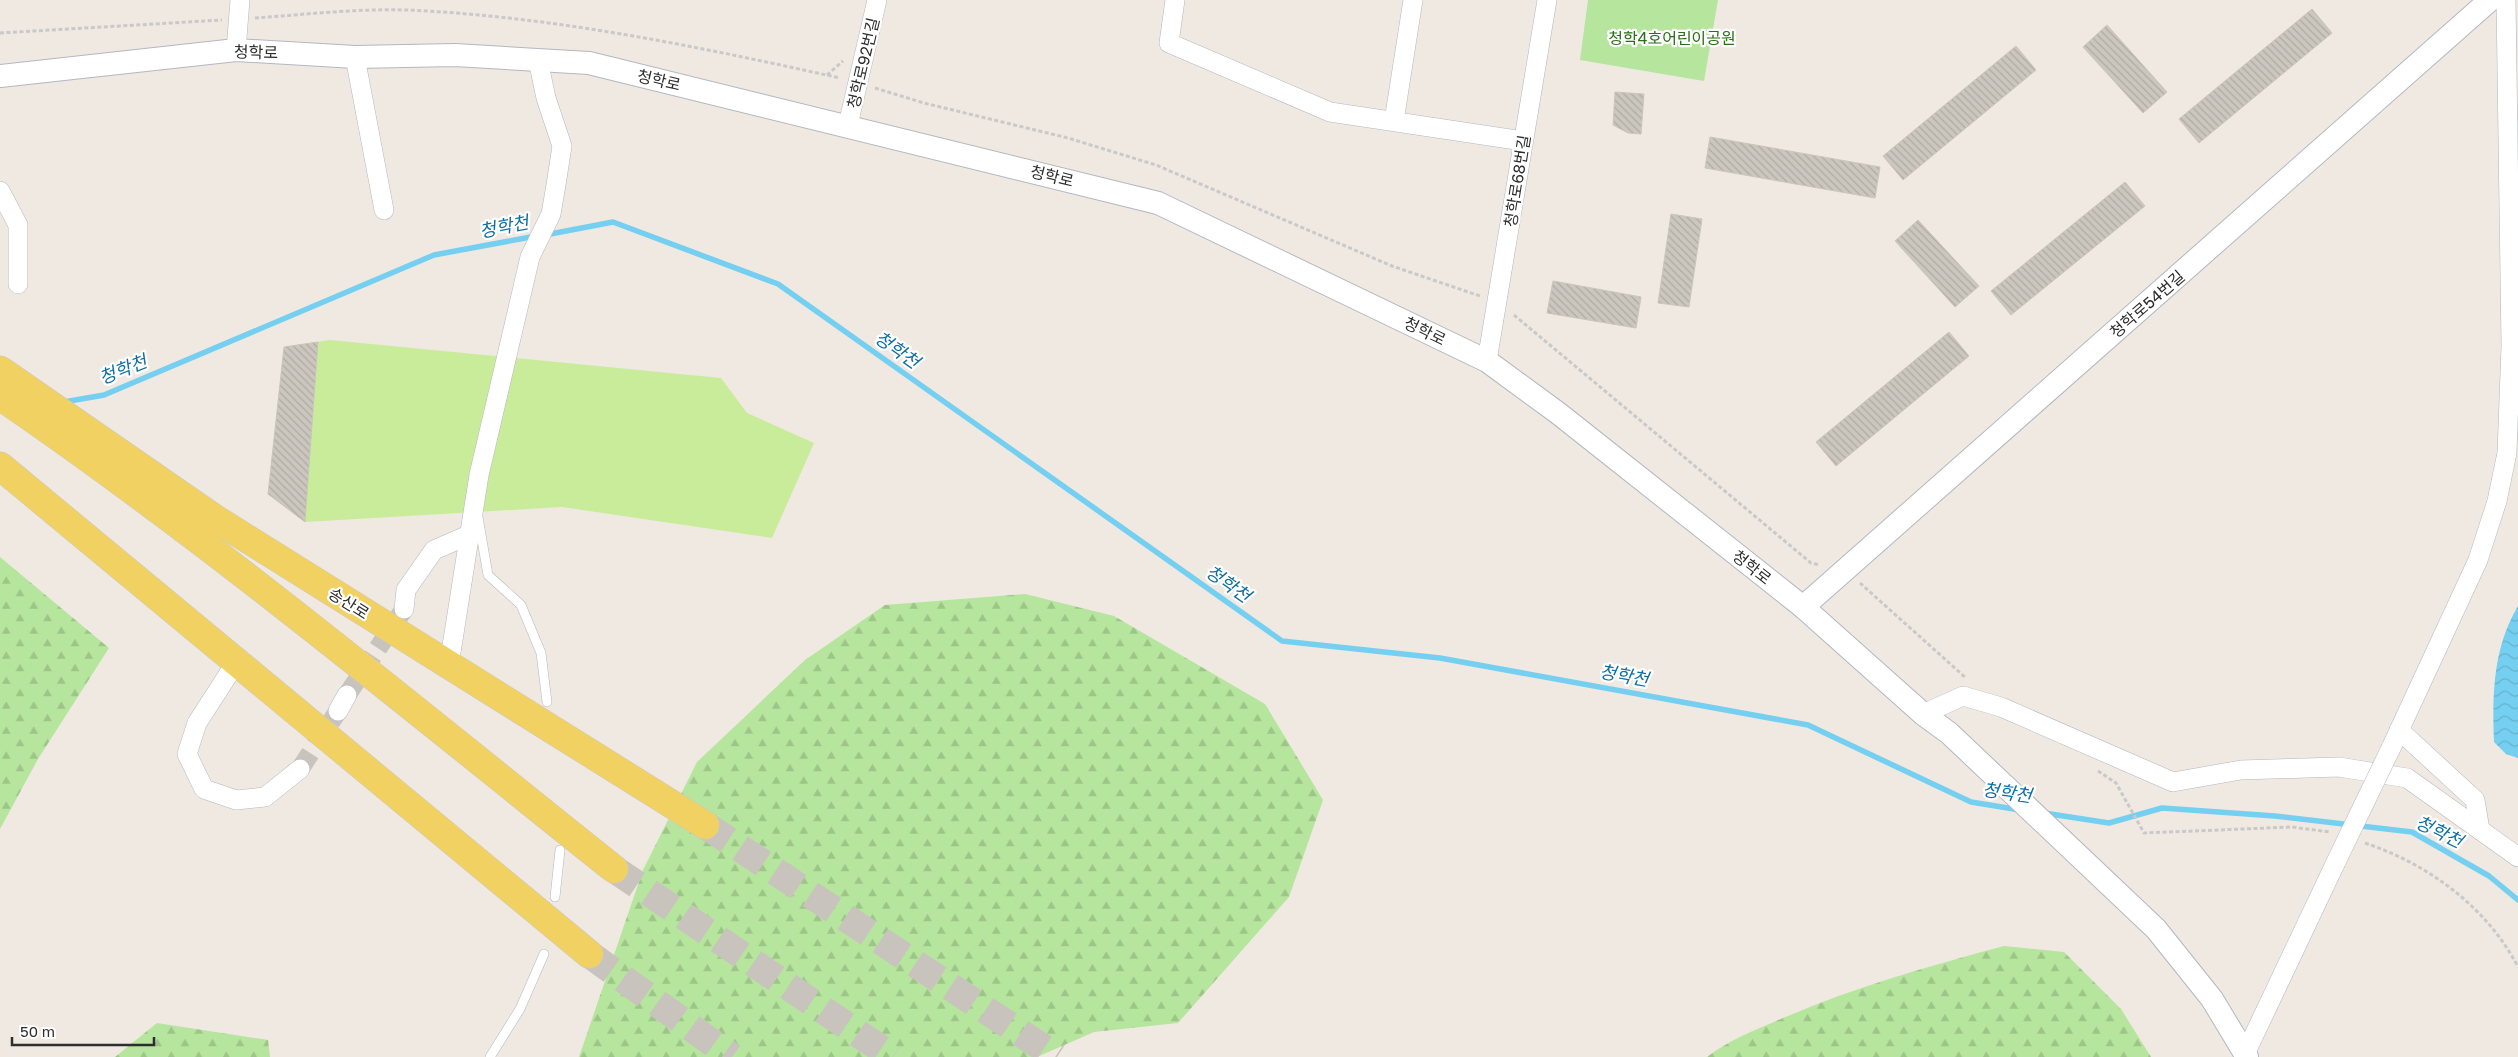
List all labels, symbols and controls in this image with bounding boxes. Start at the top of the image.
street label: 청학로92번길 [843,16,883,110]
park label: 청학4호어린이공원 [1608,28,1736,48]
street label: 청학로 [234,42,279,62]
street label: 청학로 [635,65,683,95]
street label: 청학로68번길 [1500,133,1534,229]
street label: 청학로 [1028,161,1076,191]
water label: 청학천 [477,210,533,242]
street label: 청학로54번길 [2105,266,2189,342]
street label: 청학로 [1401,312,1449,350]
water label: 청학천 [871,326,926,374]
water label: 청학천 [95,349,152,389]
street label: 청학로 [1728,546,1776,589]
water label: 청학천 [1202,560,1257,608]
street label: 송산로 [325,583,373,623]
water label: 청학천 [1598,660,1653,691]
water label: 청학천 [1981,778,2036,807]
water label: 청학천 [2412,810,2469,853]
scale bar [12,1014,155,1046]
text: 50 m [20,1022,55,1040]

